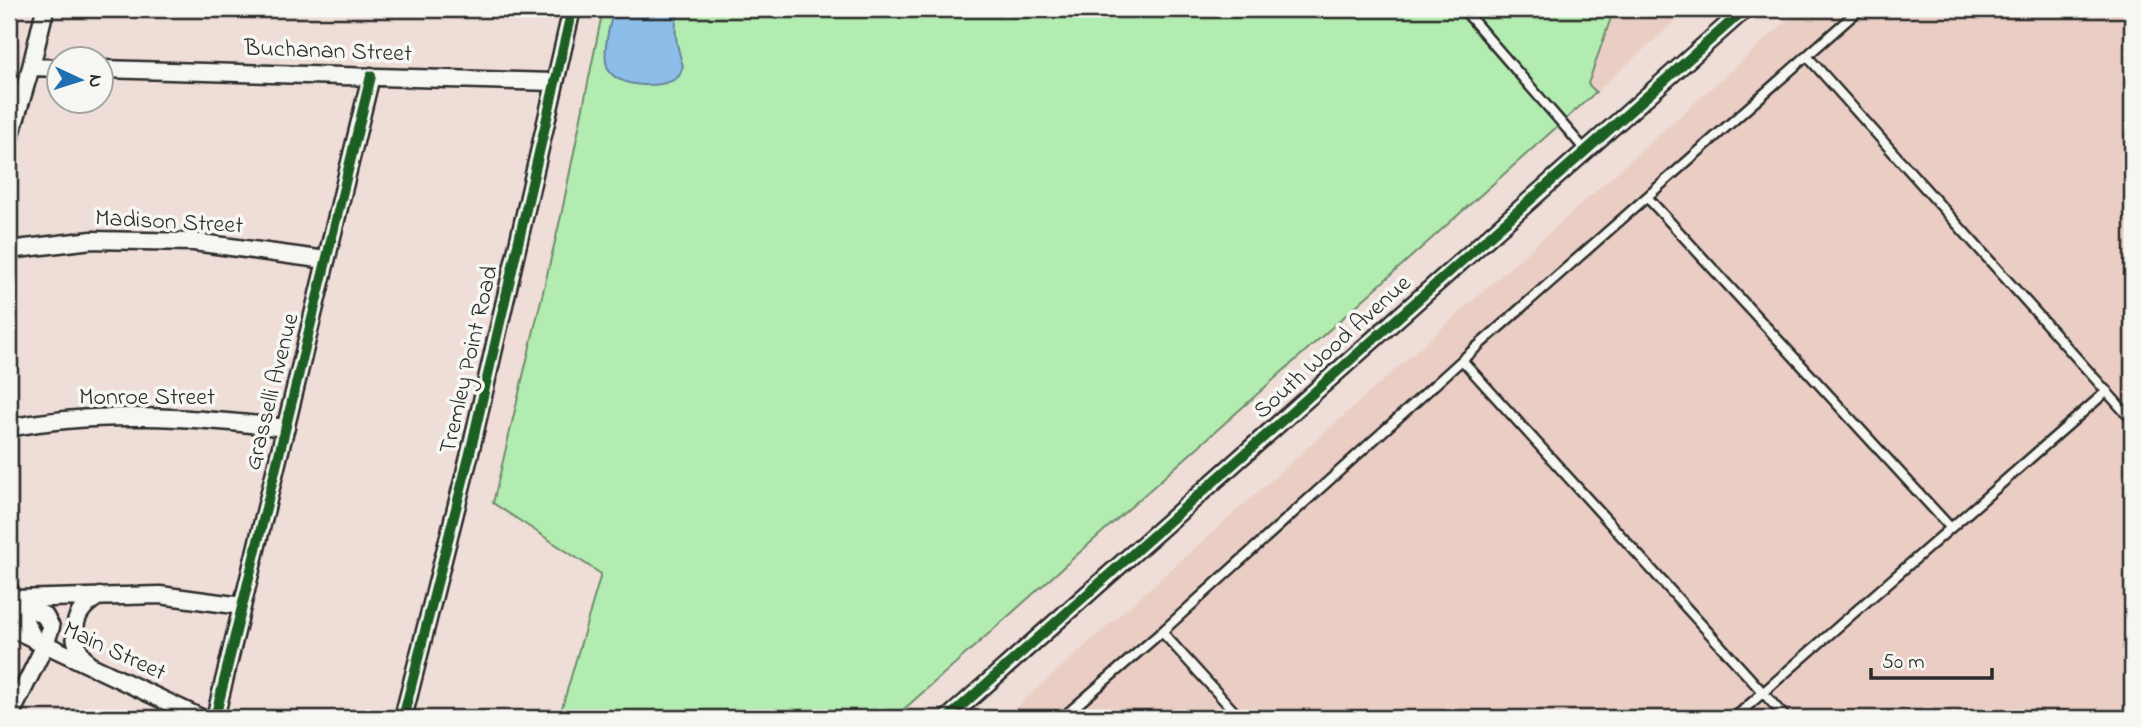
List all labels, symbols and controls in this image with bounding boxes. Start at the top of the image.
street label: Buchanan Street [242,32,413,72]
north arrow [46,46,116,116]
text: N [81,74,108,89]
street label: Madison Street [94,202,244,244]
street label: Tremley Point Road [431,262,510,458]
street label: South Wood Avenue [1246,267,1420,429]
street label: Grasselli Avenue [237,310,309,474]
street label: Monroe Street [79,381,215,416]
street label: Main Street [57,613,171,691]
scale bar [1871,636,1992,680]
text: 50 m [1882,648,1925,678]

